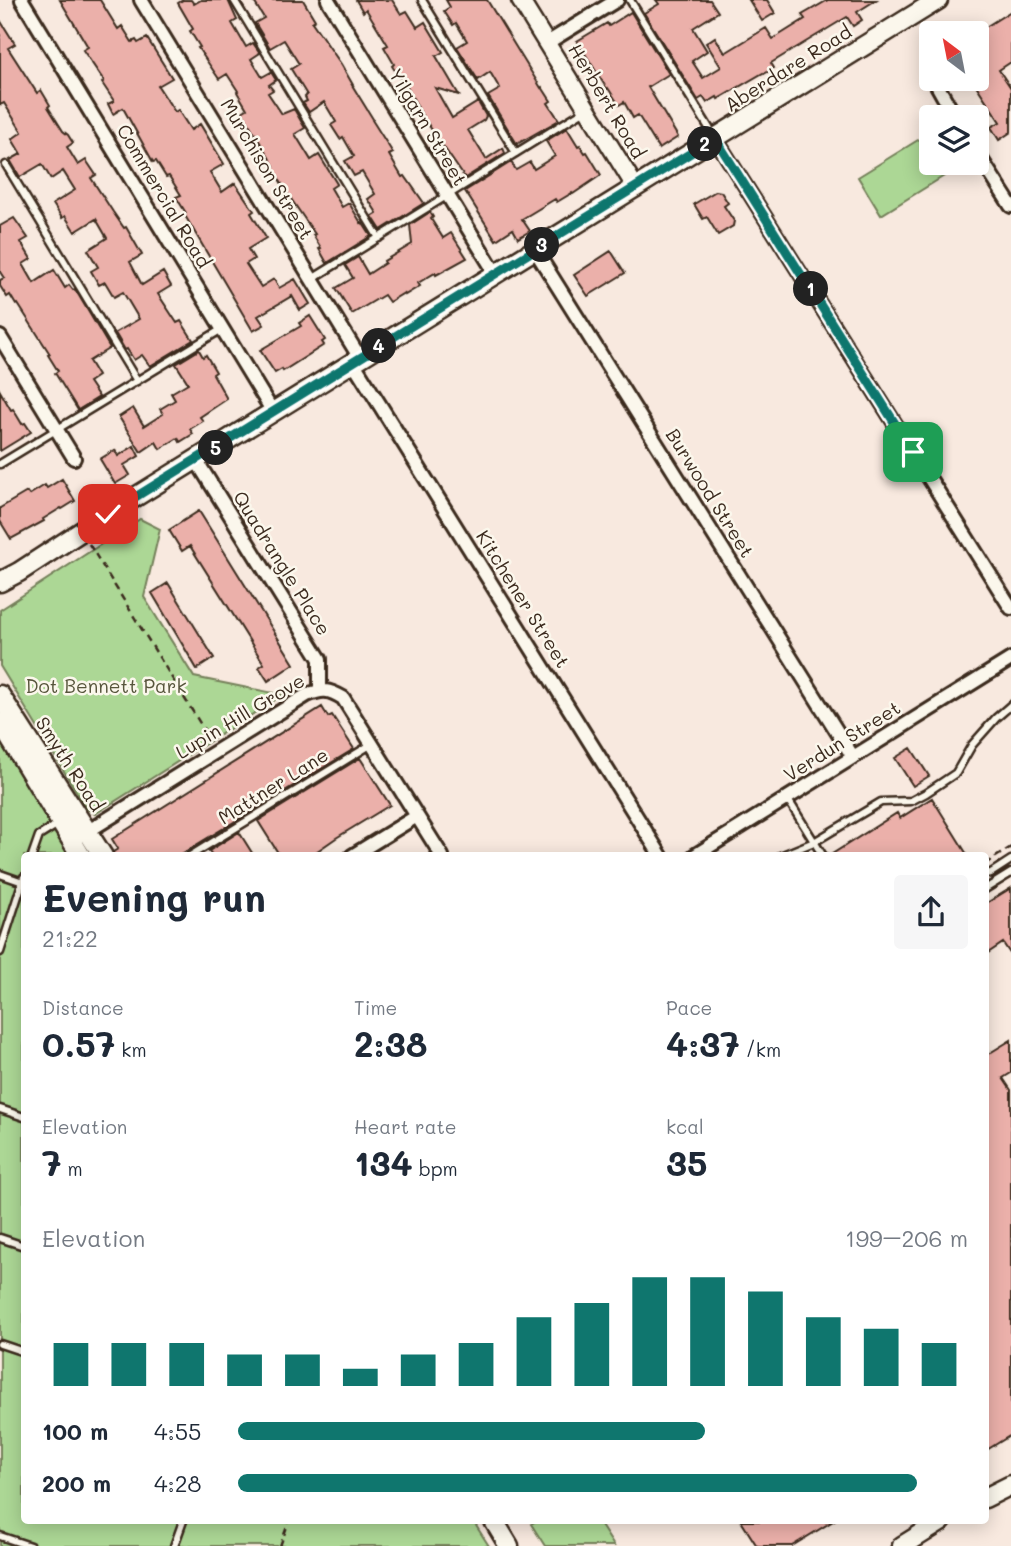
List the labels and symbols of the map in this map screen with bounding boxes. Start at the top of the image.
street label: Aberdare Road [720,19,856,117]
north arrow [919,21,989,91]
street label: Herbert Road [563,39,652,163]
street label: Yilgarn Street [384,64,473,190]
street label: Murchison Street [215,94,319,244]
street label: Commercial Road [112,119,217,272]
pin: 2 [688,127,722,162]
pin: 3 [524,228,560,262]
pin: 1 [794,272,828,306]
pin: 4 [362,328,396,364]
pin [883,422,943,482]
street label: Burwood Street [661,424,760,562]
pin: 5 [198,430,234,466]
pin [78,484,138,544]
street label: Quadrangle Place [228,486,337,640]
street label: Kitchener Street [471,525,576,672]
street label: Lupin Hill Grove [171,667,309,764]
park label: Dot Bennett Park [25,673,187,698]
street label: Verdun Street [779,695,905,786]
street label: Smyth Road [30,712,110,816]
street label: Mattner Lane [213,742,333,829]

